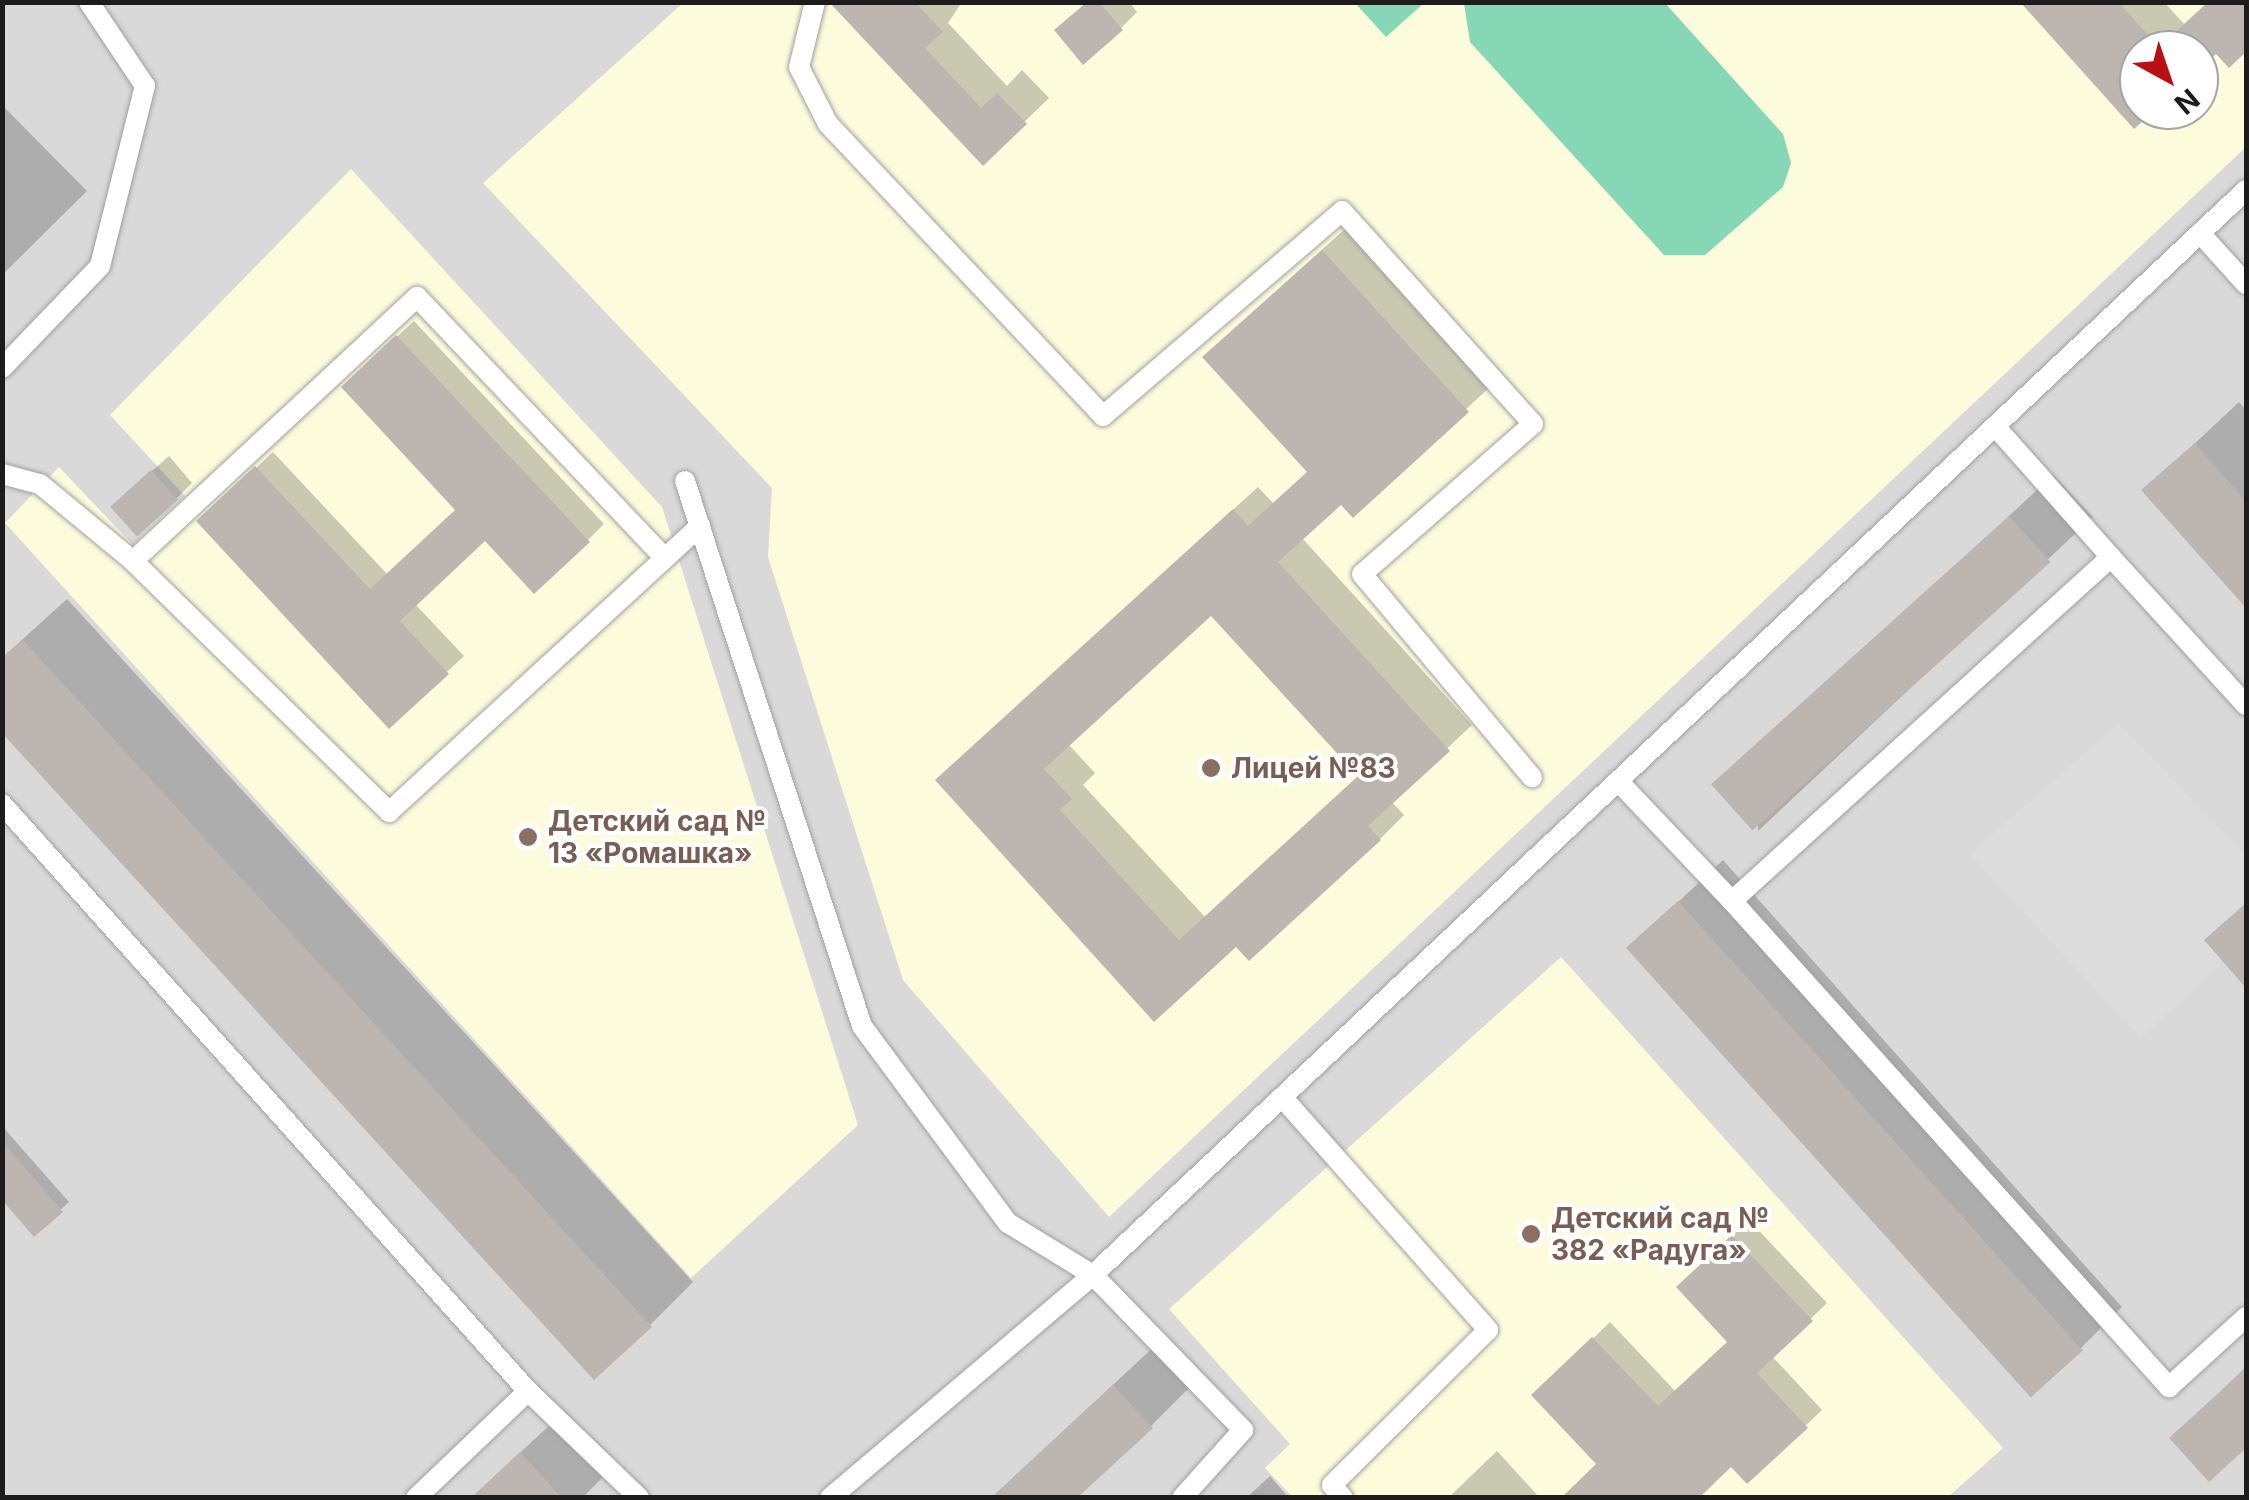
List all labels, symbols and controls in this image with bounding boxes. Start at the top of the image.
north arrow [2119,30,2219,130]
text: N [2168,82,2206,121]
place label: Лицей №83 [1231,751,1396,785]
marker: Лицей №83 [1200,757,1222,779]
place label: Детский сад № 13 «Ромашка» [548,804,766,870]
marker: Детский сад № 13 «Ромашка» [517,826,539,848]
place label: Детский сад № 382 «Радуга» [1551,1201,1769,1267]
marker: Детский сад № 382 «Радуга» [1520,1223,1542,1245]

